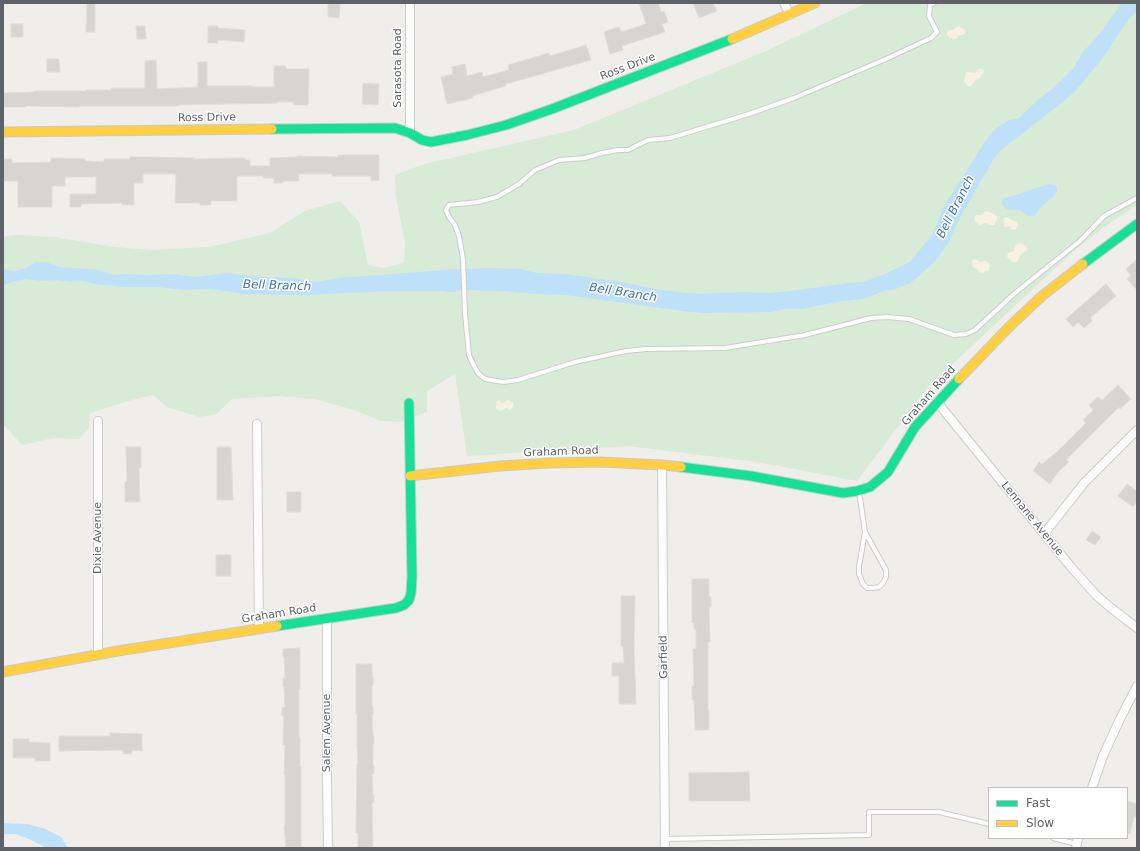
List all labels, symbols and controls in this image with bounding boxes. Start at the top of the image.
street label: Sarasota Road [391,28,405,108]
street label: Ross Drive [598,50,658,84]
street label: Ross Drive [178,111,236,125]
water label: Bell Branch [934,173,978,241]
water label: Bell Branch [243,278,311,294]
water label: Bell Branch [588,281,658,305]
street label: Graham Road [899,363,959,429]
street label: Graham Road [523,444,599,460]
street label: Lennane Avenue [998,479,1066,559]
street label: Dixie Avenue [91,502,105,574]
street label: Graham Road [241,602,317,626]
street label: Garfield [657,635,671,679]
street label: Salem Avenue [320,694,334,772]
legend [988,787,1128,839]
text: Fast [1026,796,1050,810]
text: Slow [1026,816,1054,830]

